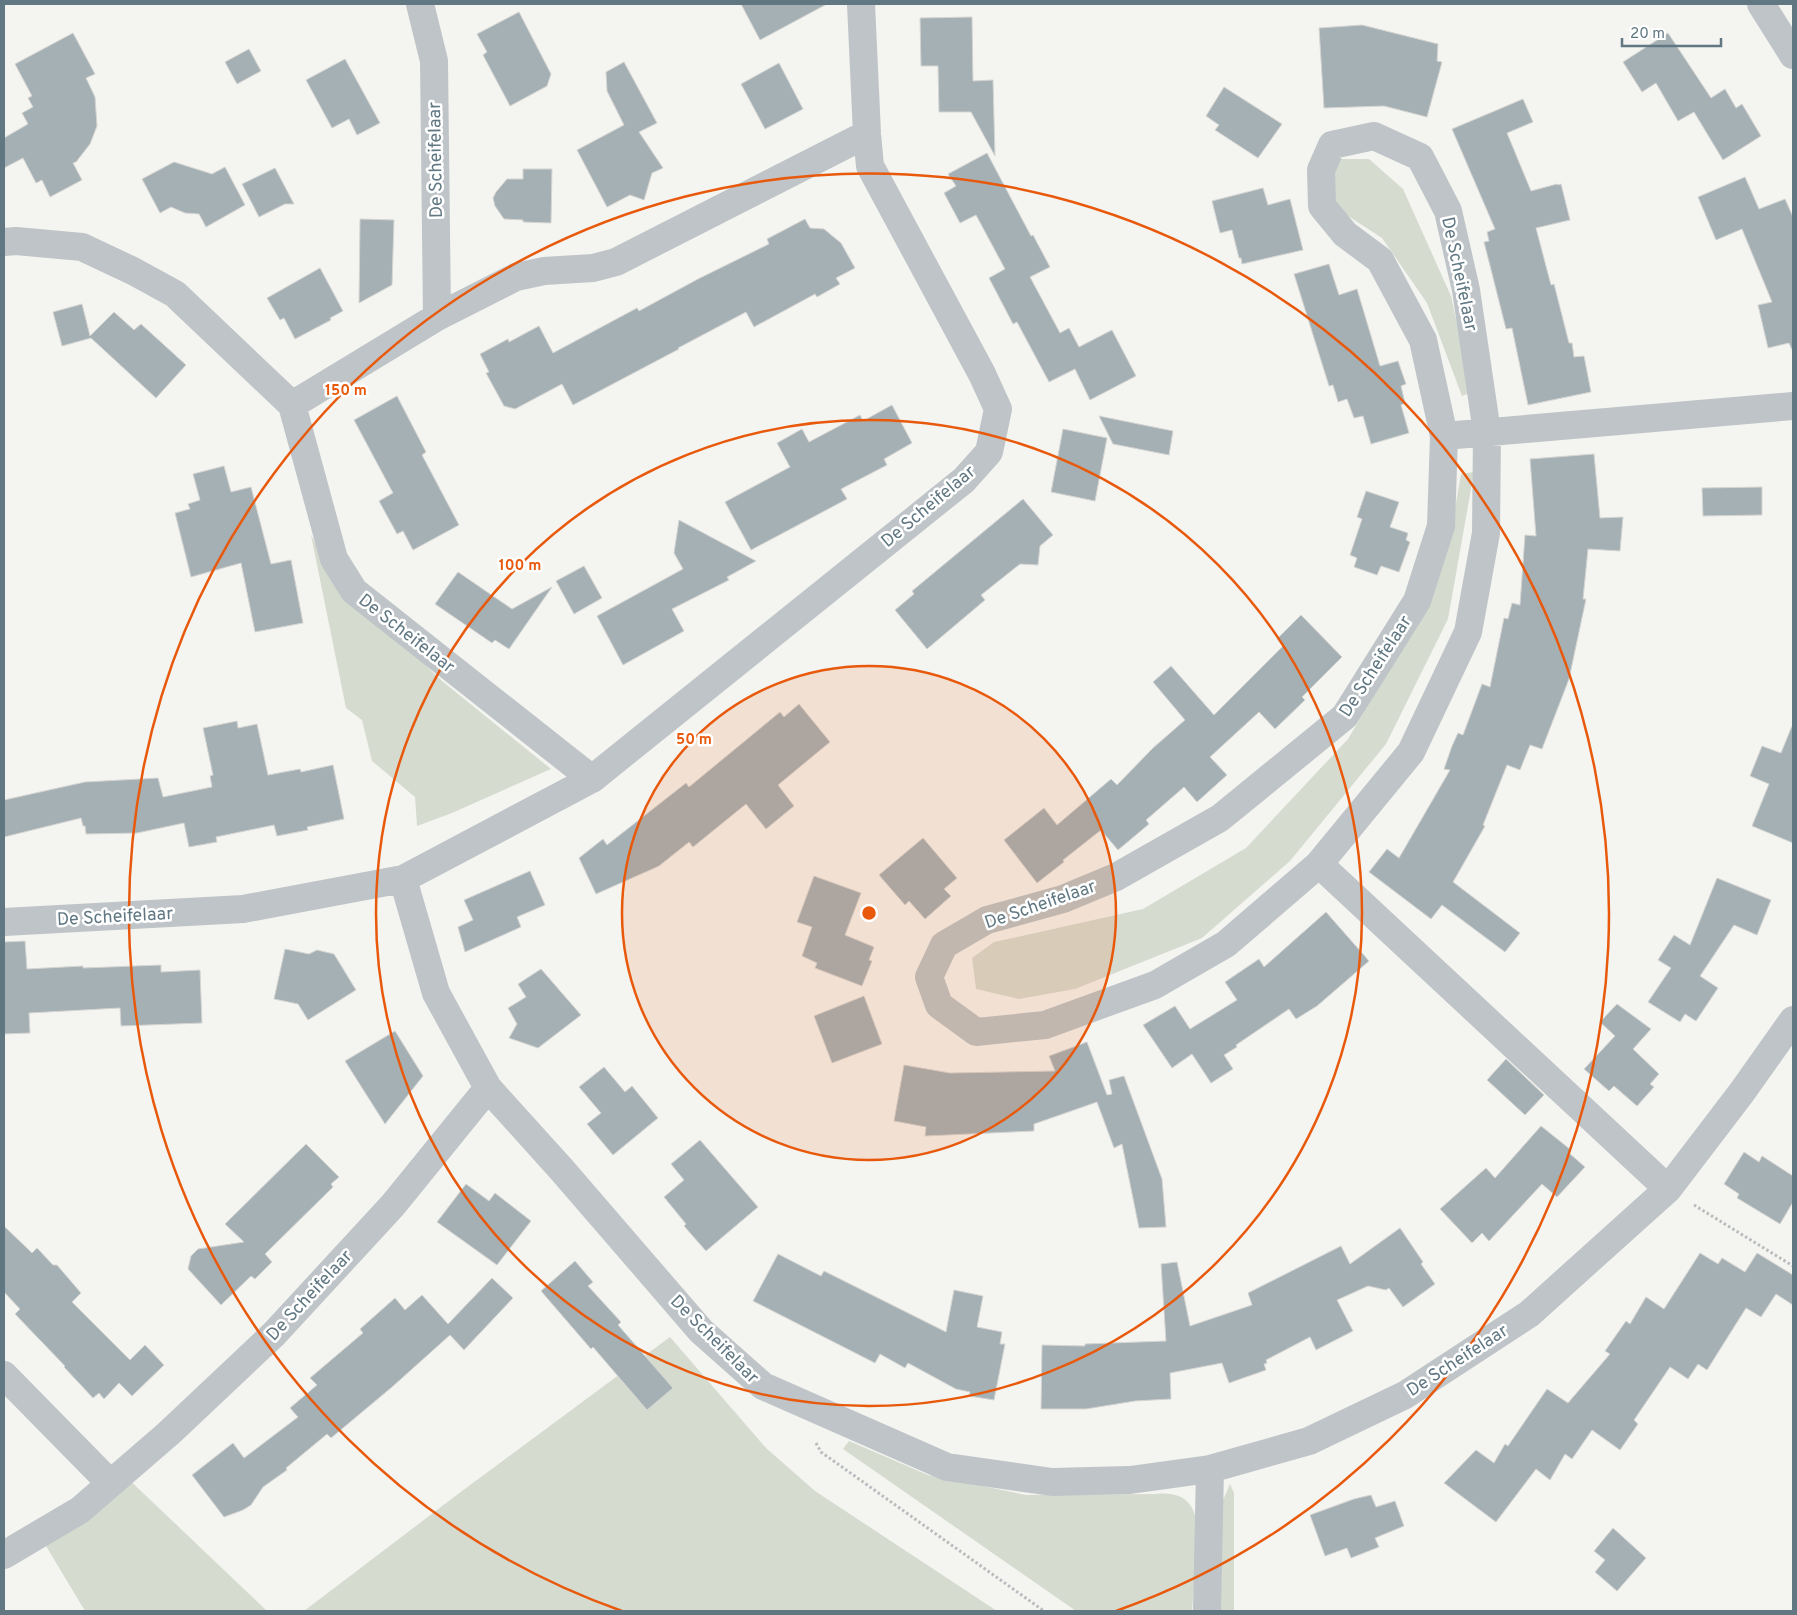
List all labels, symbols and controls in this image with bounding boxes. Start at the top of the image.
scale bar [1622,15,1721,47]
text: 20 m [1630,25,1665,44]
street label: De Scheifelaar [424,102,449,218]
street label: De Scheifelaar [1435,215,1482,334]
text: 150 m [325,382,367,401]
street label: De Scheifelaar [877,461,981,553]
text: 100 m [499,557,541,576]
street label: De Scheifelaar [353,589,459,679]
street label: De Scheifelaar [1335,612,1418,722]
text: 50 m [676,731,712,750]
street label: De Scheifelaar [982,876,1099,935]
street label: De Scheifelaar [56,903,174,932]
centre of rings [860,904,878,922]
street label: De Scheifelaar [262,1246,358,1346]
street label: De Scheifelaar [665,1291,763,1389]
street label: De Scheifelaar [1403,1320,1513,1403]

